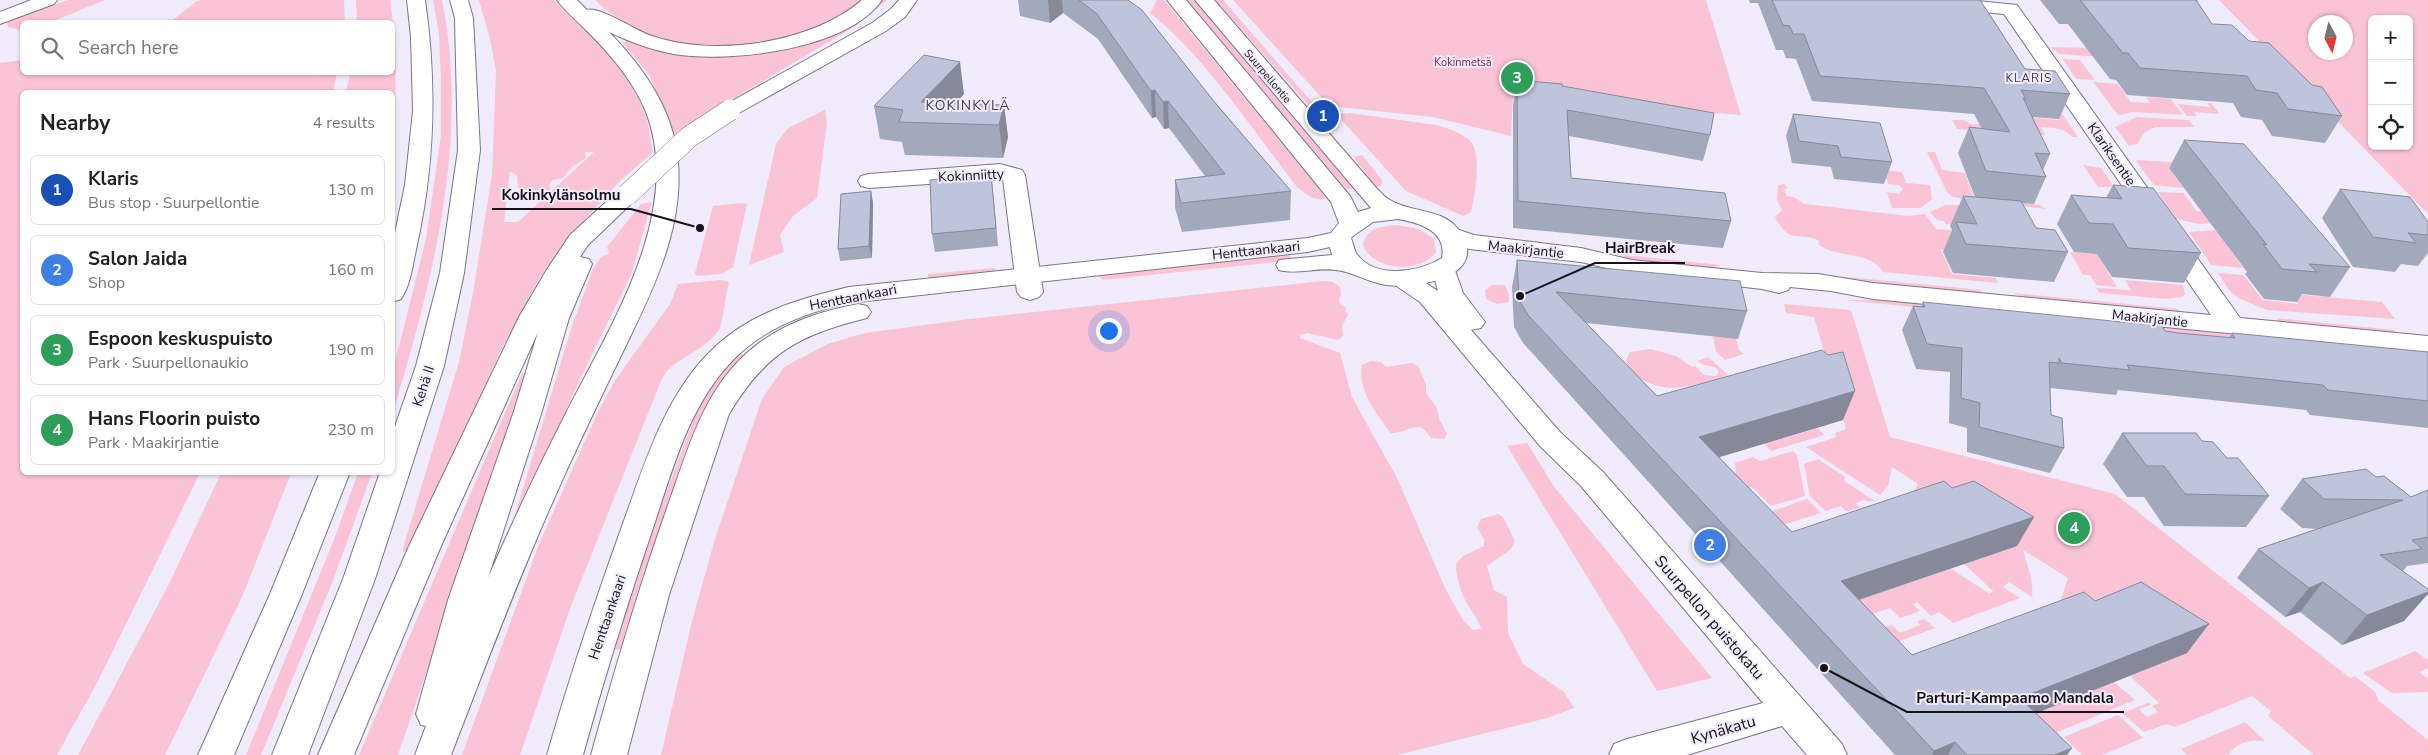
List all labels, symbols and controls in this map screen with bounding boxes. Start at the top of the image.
north arrow [2308,15,2353,60]
map controls [2368,15,2413,150]
button: + [2368,15,2413,60]
search box [20,20,395,75]
icon: search [38,34,66,62]
text: Search here [78,35,179,61]
street label: Suurpellontie [1241,46,1295,107]
park label: Kokinmetsä [1434,55,1492,70]
pin: 3 [1501,59,1533,97]
button: − [2368,60,2413,105]
district label: KLARIS [2005,70,2053,86]
district label: KOKINKYLÄ [925,96,1011,115]
pin: 1 [1307,97,1339,135]
button: locate [2368,105,2413,150]
text: Nearby [40,109,110,137]
text: 4 results [313,112,375,134]
street label: Klariksentie [2083,119,2140,190]
street label: Kokinniitty [938,164,1005,187]
text: Klaris [88,166,139,192]
text: 1 [52,179,62,201]
text: 130 m [327,179,374,201]
callout: Kokinkylänsolmu [492,179,631,209]
text: Kokinkylänsolmu [501,185,621,205]
text: Bus stop · Suurpellontie [88,192,259,214]
callout: HairBreak [1595,233,1685,263]
street label: Henttaankaari [1211,236,1301,265]
street label: Maakirjantie [1487,236,1565,263]
text: HairBreak [1605,238,1676,258]
text: Salon Jaida [88,246,187,272]
text: 2 [52,259,62,281]
text: 160 m [327,259,374,281]
text: Shop [88,272,125,294]
street label: Henttaankaari [808,280,898,315]
street label: Maakirjantie [2111,305,2189,332]
your location [1096,318,1122,344]
text: Espoon keskuspuisto [88,326,273,352]
text: 3 [52,339,62,361]
text: 190 m [327,339,374,361]
text: Park · Suurpellonaukio [88,352,249,374]
street label: Kehä II [408,363,439,409]
text: Hans Floorin puisto [88,406,260,432]
text: 4 [52,419,62,441]
text: 230 m [327,419,374,441]
text: Park · Maakirjantie [88,432,219,454]
pin: 4 [2058,509,2090,547]
pin: 2 [1694,526,1726,564]
street label: Suurpellon puistokatu [1649,551,1769,684]
street label: Henttaankaari [584,572,631,662]
callout: Parturi-Kampaamo Mandala [1907,682,2124,712]
text: Parturi-Kampaamo Mandala [1916,688,2114,708]
street label: Kynäkatu [1688,710,1758,750]

